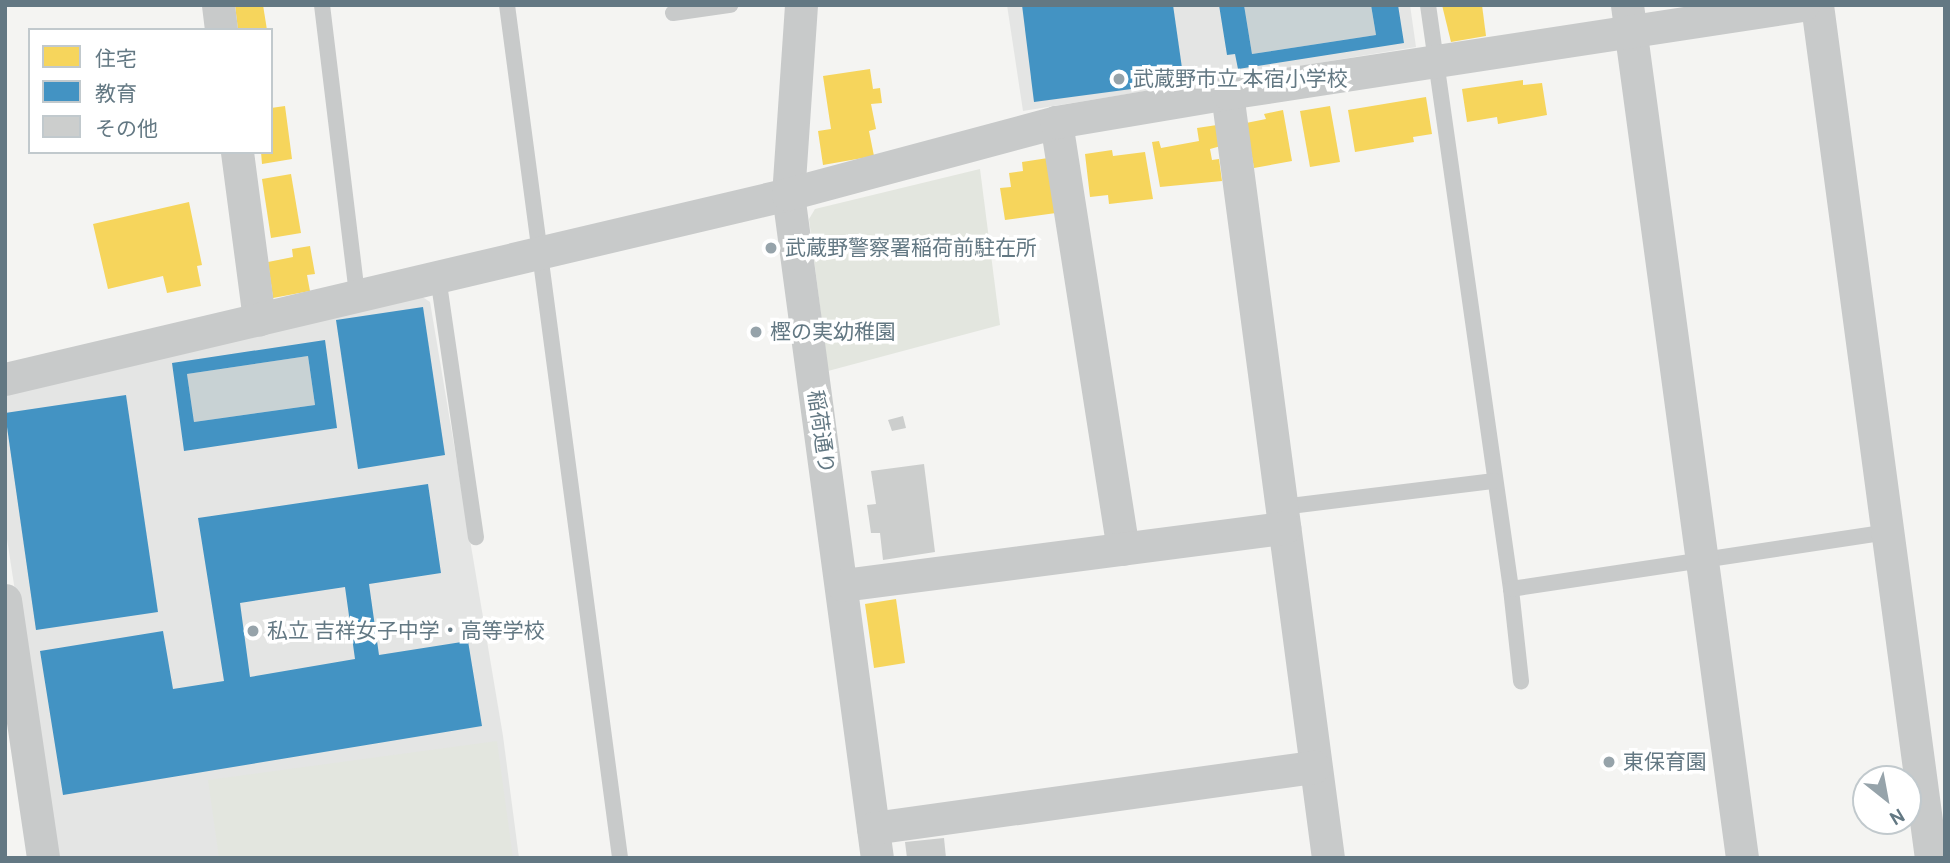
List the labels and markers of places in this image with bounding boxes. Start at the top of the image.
place label: 武蔵野市立 本宿小学校 [1133,66,1348,92]
marker: 武蔵野市立 本宿小学校 [1111,71,1127,87]
place label: 武蔵野警察署稲荷前駐在所 [785,235,1037,261]
marker: 武蔵野警察署稲荷前駐在所 [763,240,779,256]
place label: 樫の実幼稚園 [770,319,896,345]
marker: 樫の実幼稚園 [748,324,764,340]
place label: 私立 吉祥女子中学・高等学校 [267,618,545,644]
marker: 私立 吉祥女子中学・高等学校 [245,623,261,639]
place label: 東保育園 [1623,749,1707,775]
marker: 東保育園 [1601,754,1617,770]

